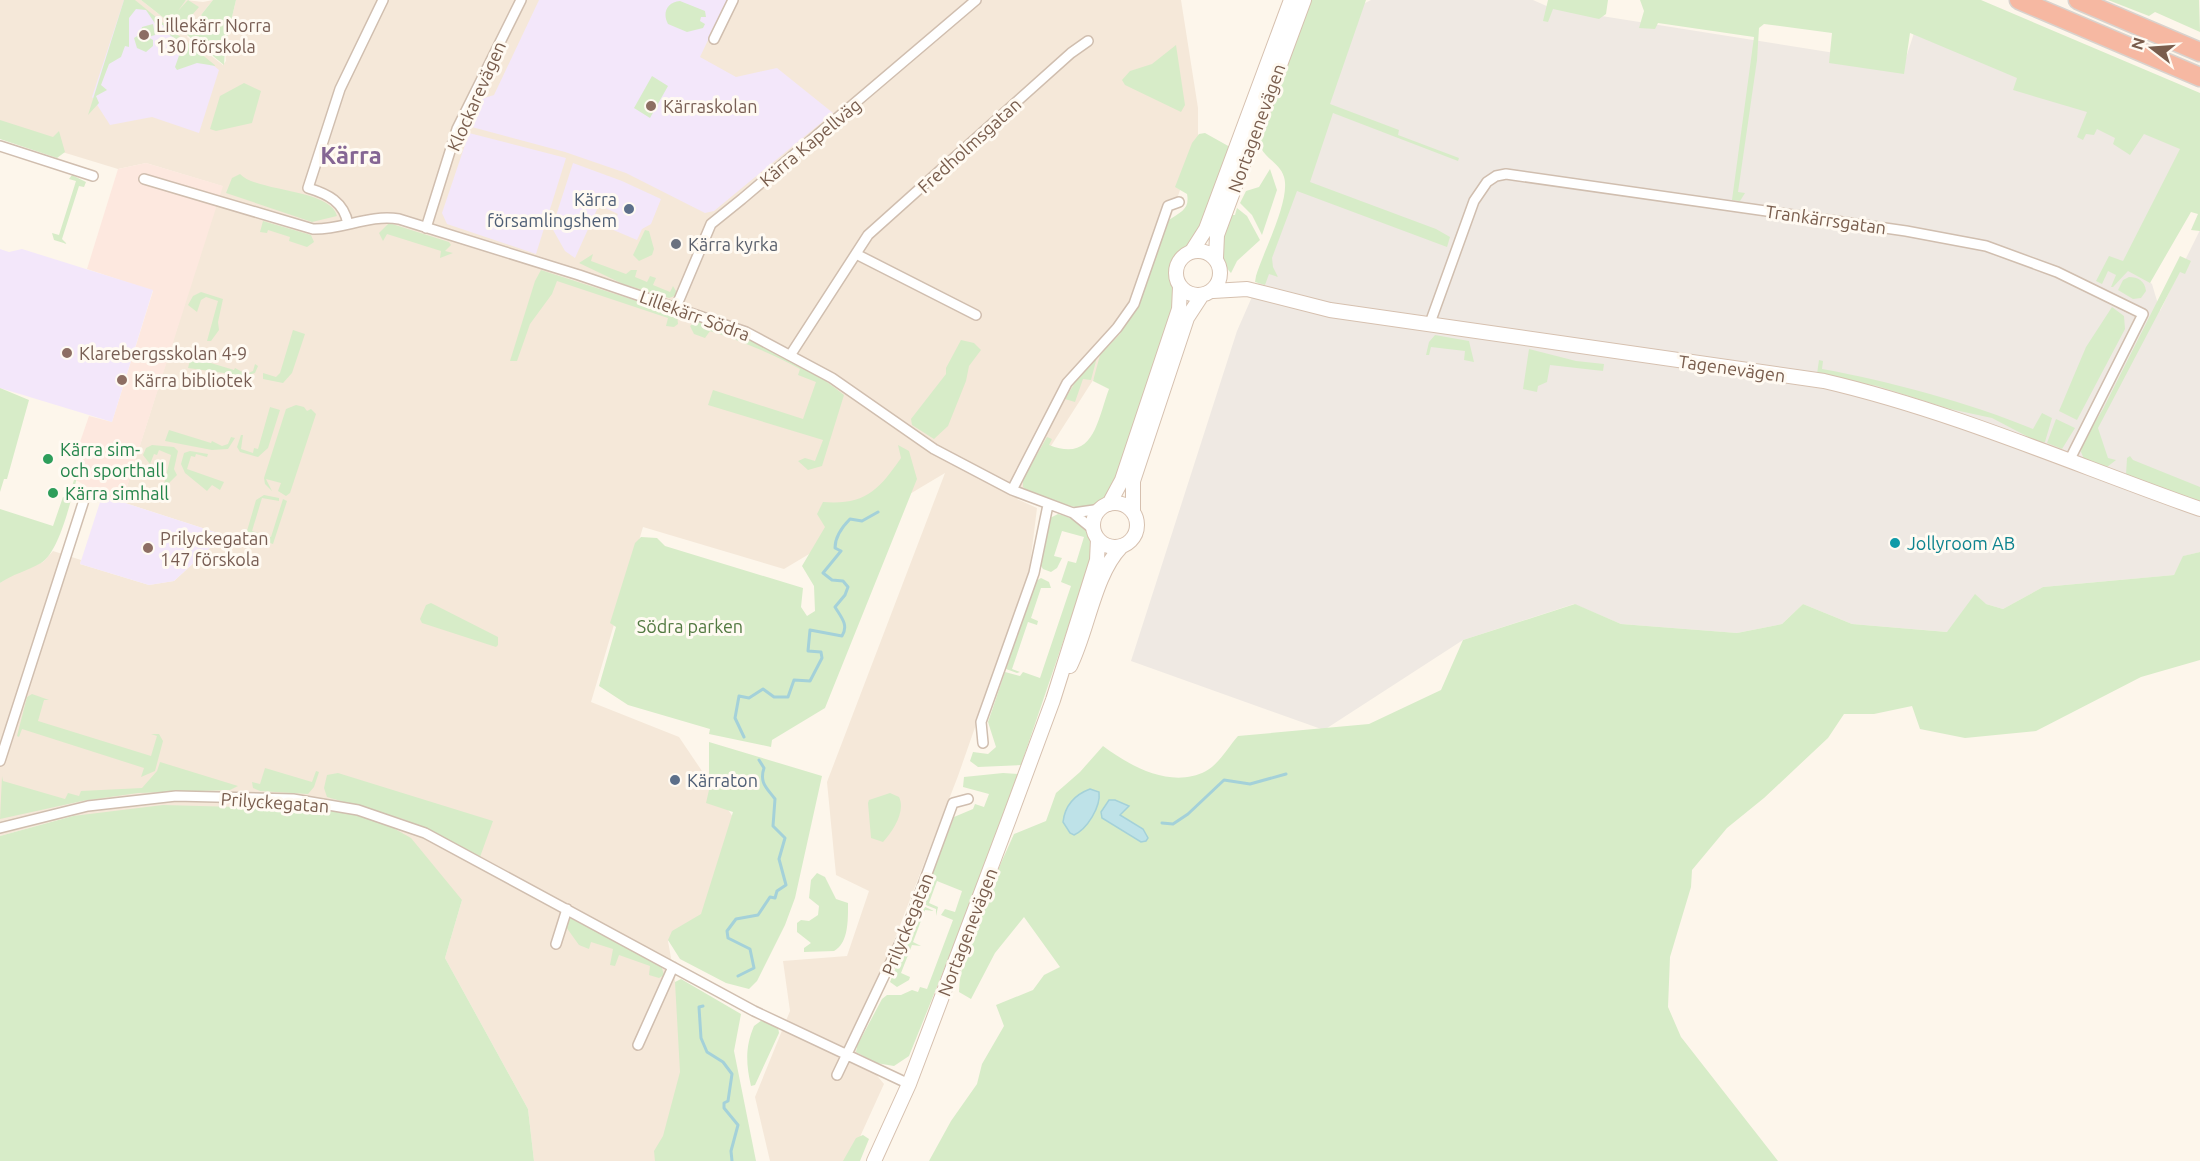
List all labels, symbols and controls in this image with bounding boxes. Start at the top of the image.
place label: Lillekärr Norra 130 förskola [156,15,271,56]
north arrow [2122,18,2182,78]
marker: Lillekärr Norra 130 förskola [137,28,151,42]
text: N [2127,35,2148,52]
street label: Klockarevägen [443,38,509,154]
street label: Nortagenevägen [1223,61,1289,195]
street label: Kärra Kapellväg [755,94,865,190]
street label: Fredholmsgatan [913,94,1025,196]
place label: Kärraskolan [663,96,757,116]
marker: Kärraskolan [644,99,658,113]
district label: Kärra [320,142,382,169]
place label: Kärra församlingshem [487,189,617,230]
street label: Trankärrsgatan [1764,201,1888,237]
marker: Kärra församlingshem [622,202,636,216]
place label: Kärra kyrka [688,234,778,254]
marker: Kärra kyrka [669,237,683,251]
street label: Lillekärr Södra [637,286,753,344]
place label: Klarebergsskolan 4-9 [79,343,247,363]
marker: Klarebergsskolan 4-9 [60,346,74,360]
street label: Tagenevägen [1677,351,1787,385]
place label: Kärra bibliotek [134,370,252,390]
marker: Kärra bibliotek [115,373,129,387]
place label: Kärra sim- och sporthall [60,439,165,480]
marker: Kärra sim- och sporthall [41,452,55,466]
place label: Kärra simhall [65,483,169,503]
marker: Kärra simhall [46,486,60,500]
place label: Prilyckegatan 147 förskola [160,528,269,569]
place label: Jollyroom AB [1907,533,2015,553]
marker: Jollyroom AB [1888,536,1902,550]
marker: Prilyckegatan 147 förskola [141,541,155,555]
park label: Södra parken [637,616,743,636]
place label: Kärraton [687,770,758,790]
marker: Kärraton [668,773,682,787]
street label: Prilyckegatan [220,788,330,816]
street label: Nortagenevägen [933,865,1001,999]
street label: Prilyckegatan [877,870,937,978]

